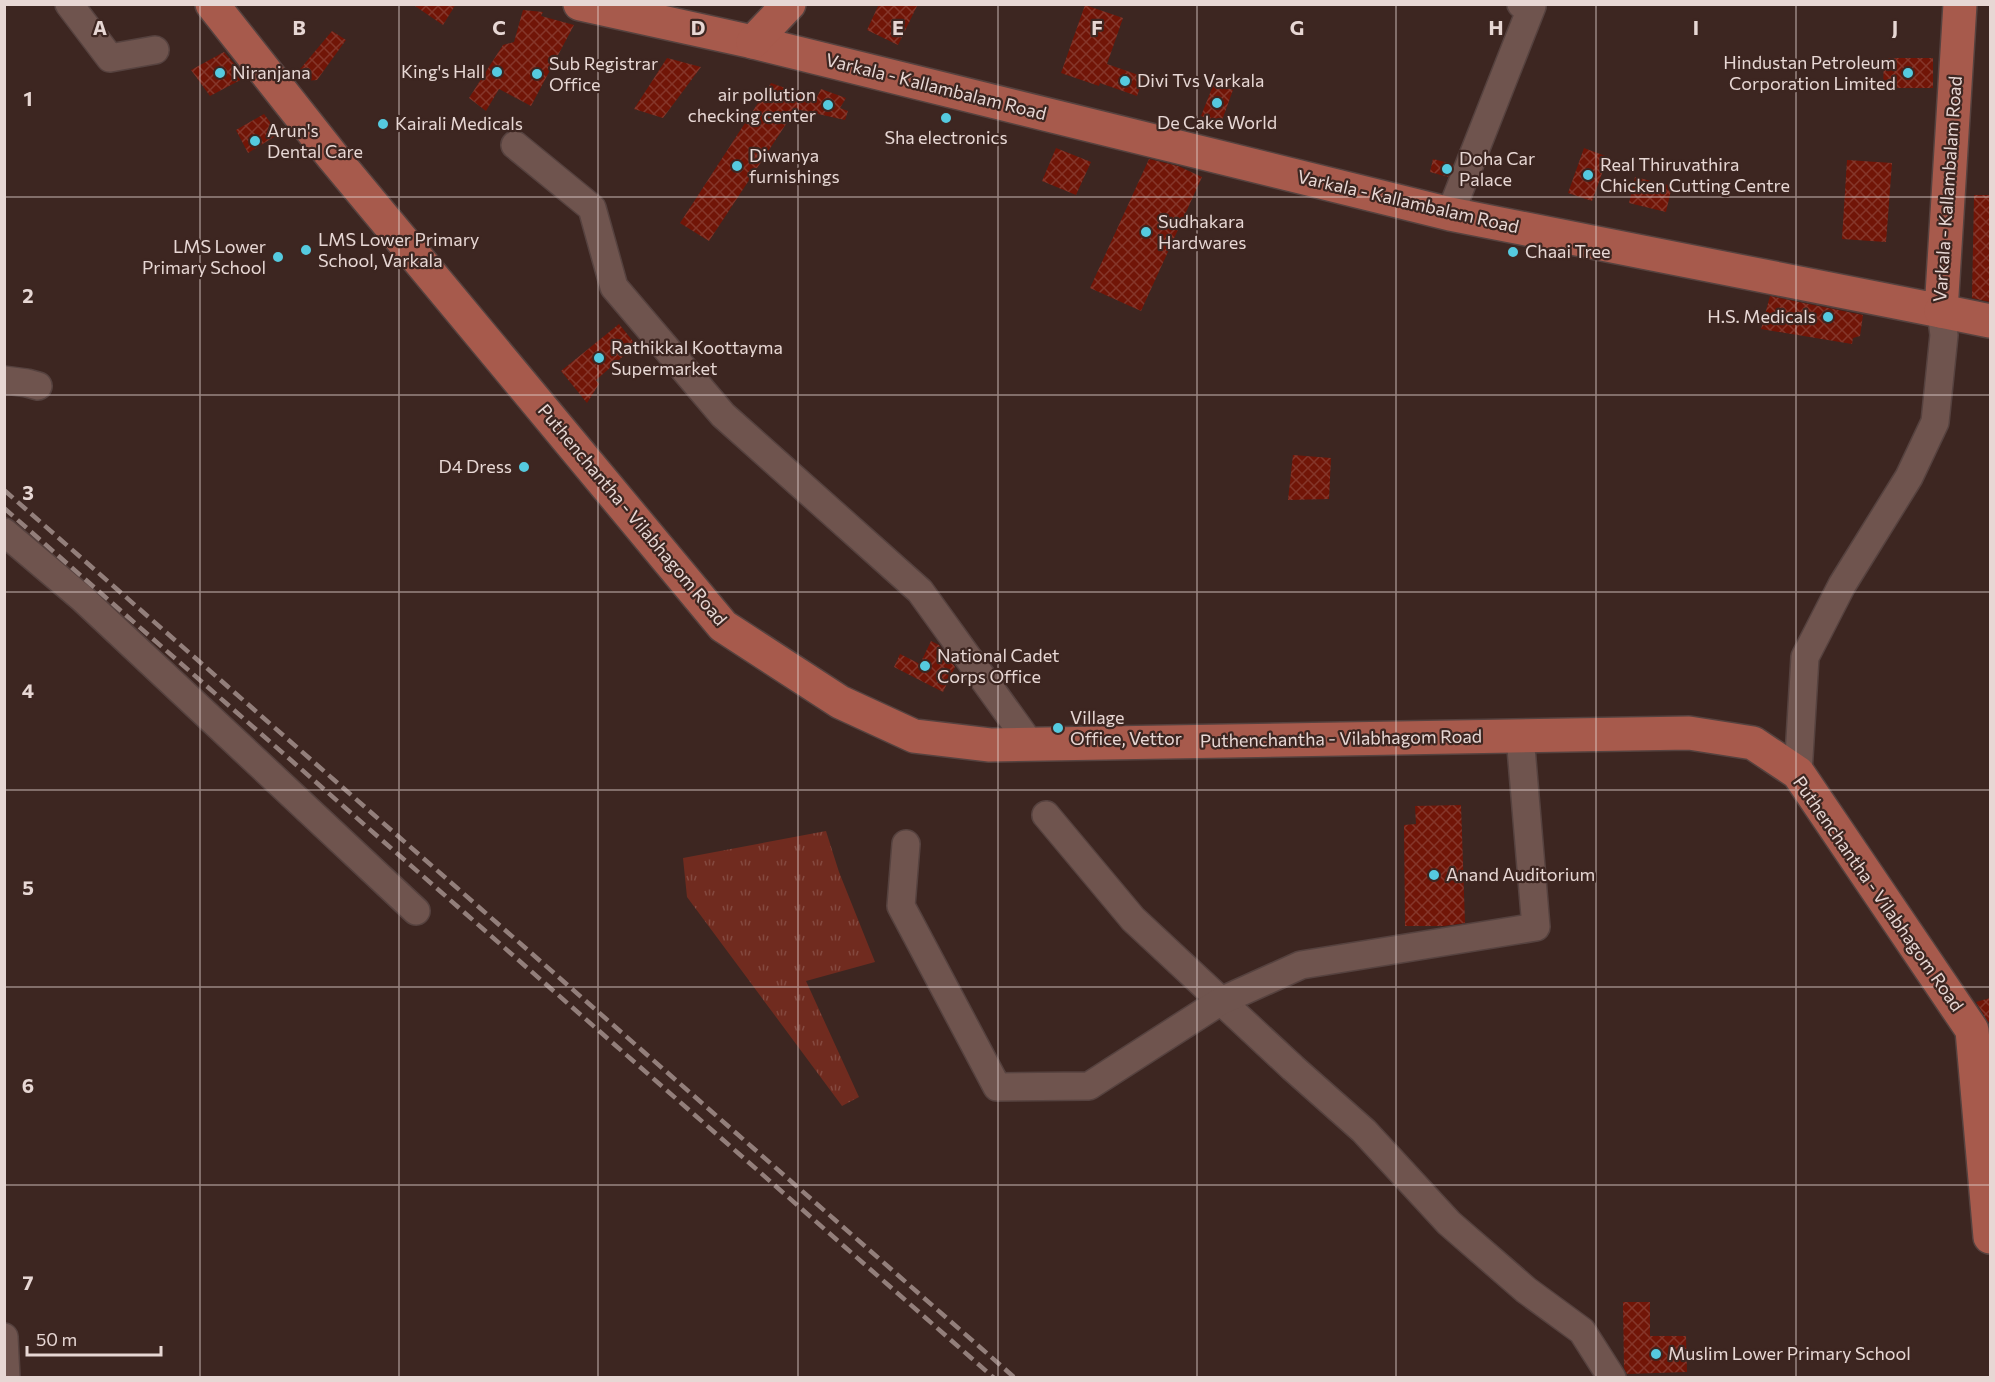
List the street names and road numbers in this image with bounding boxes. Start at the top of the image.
street label: Varkala - Kallambalam Road [824,48,1049,124]
street label: Varkala - Kallambalam Road [1928,75,1966,303]
street label: Varkala - Kallambalam Road [1295,165,1521,237]
street label: Puthenchantha - Vilabhagom Road [534,399,732,630]
street label: Puthenchantha - Vilabhagom Road [1200,725,1482,751]
street label: Puthenchantha - Vilabhagom Road [1789,772,1969,1015]

